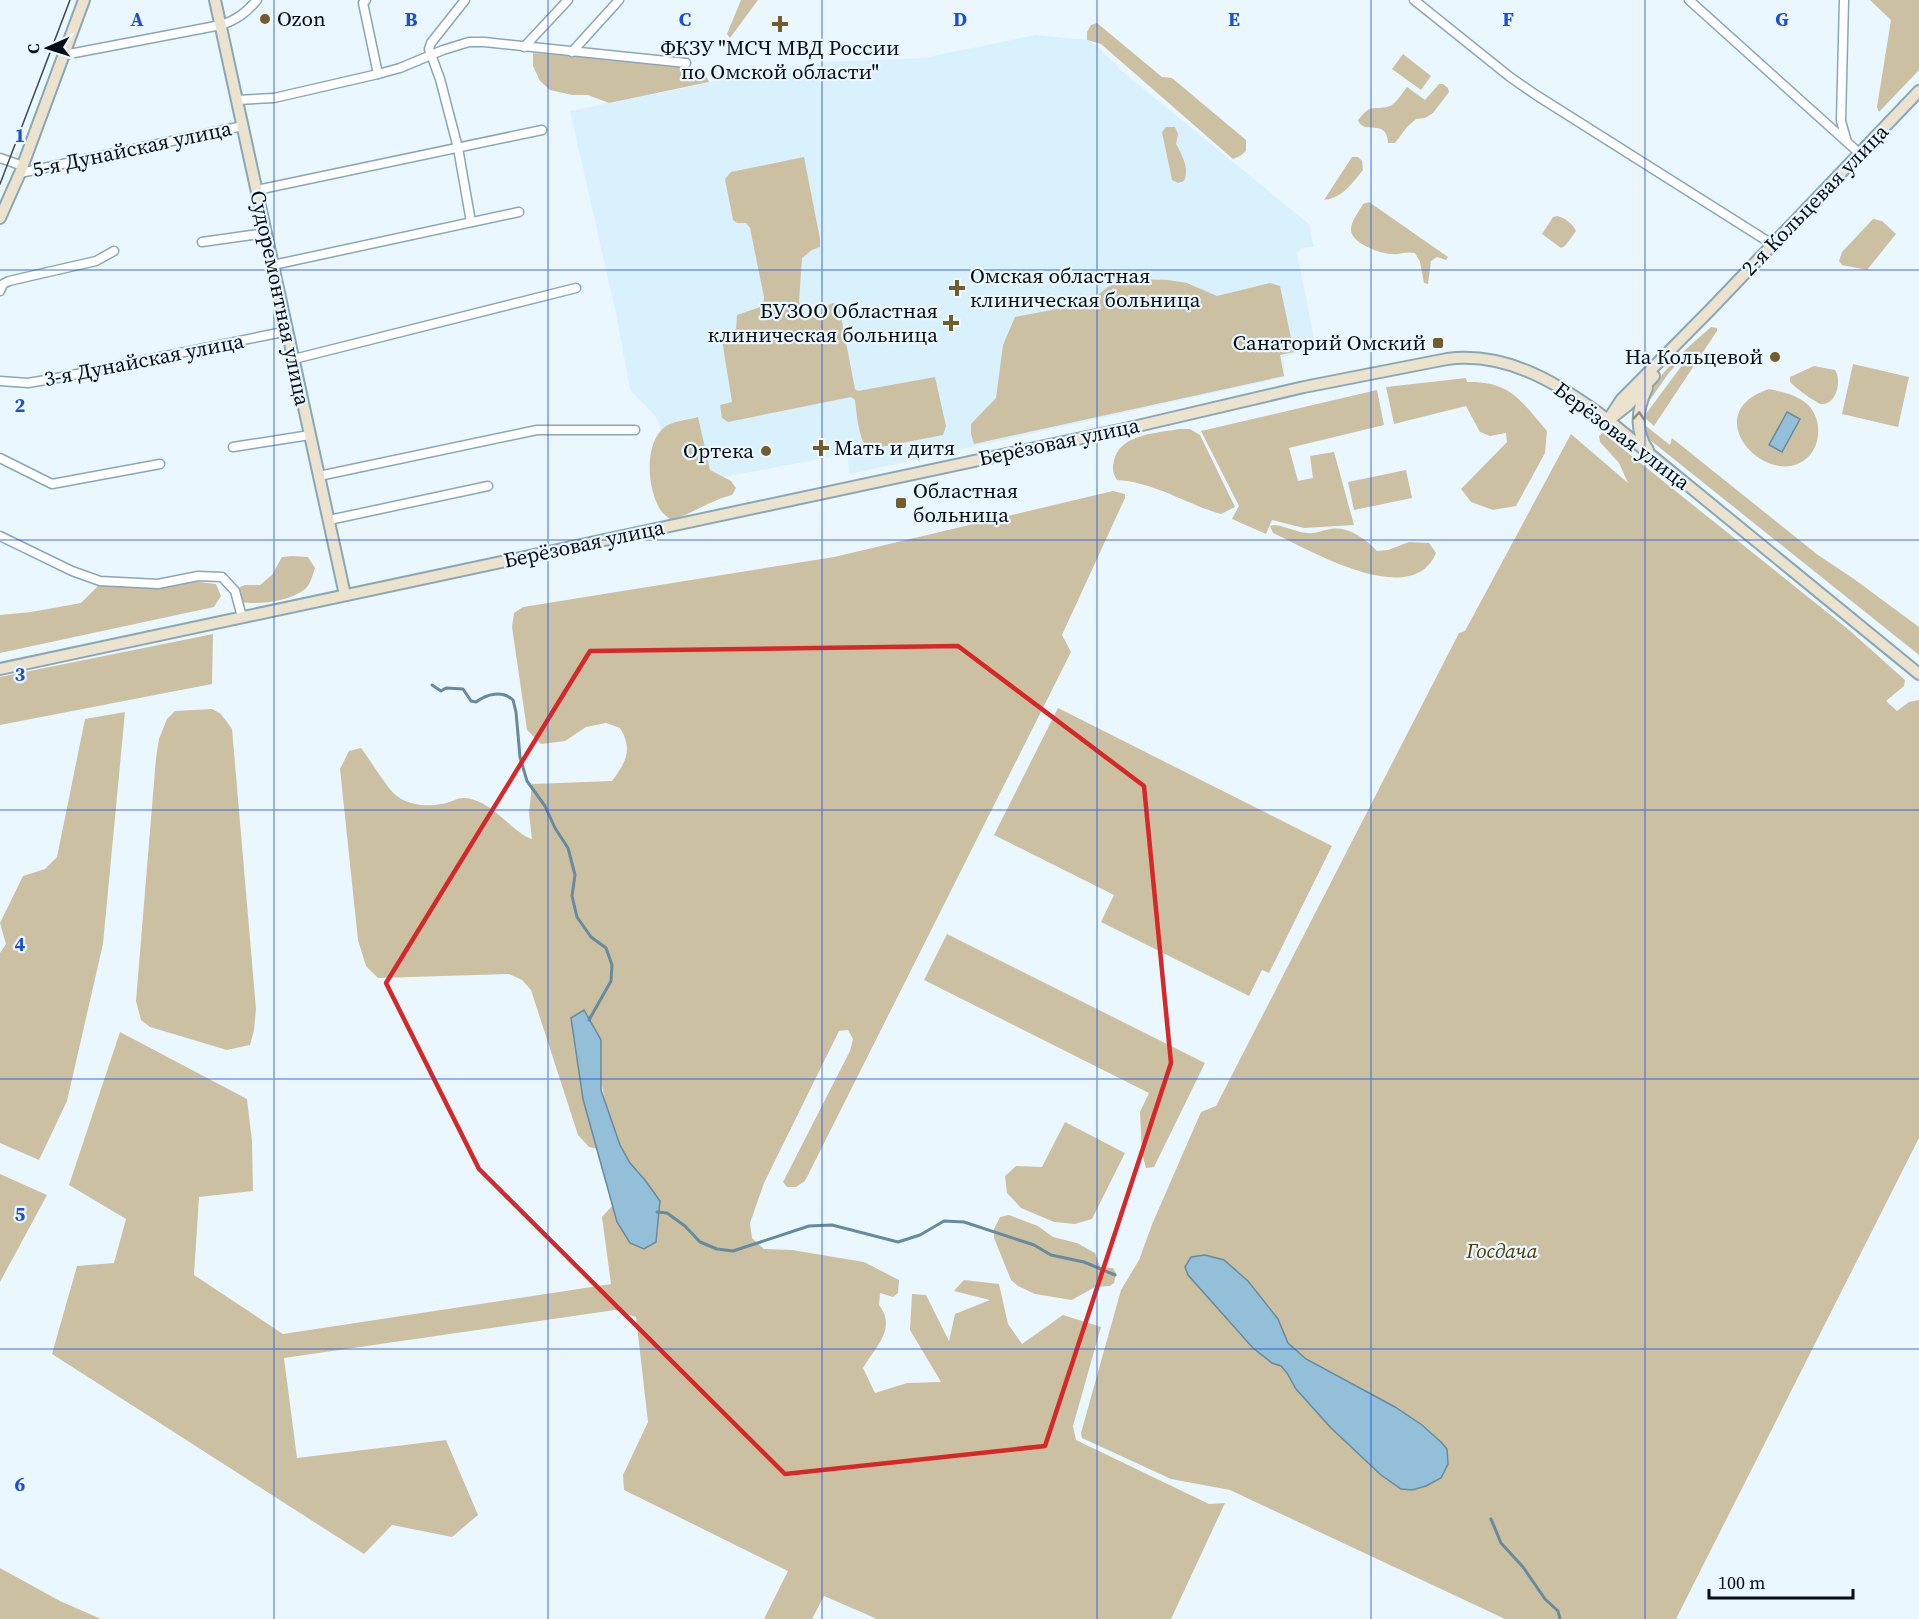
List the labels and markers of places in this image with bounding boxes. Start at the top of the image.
place label: Ozon [277,4,326,33]
marker: Ozon [258,12,272,26]
marker: ФКЗУ "МСЧ МВД России по Омской области" [771,15,789,33]
place label: ФКЗУ "МСЧ МВД России по Омской области" [660,33,900,86]
place label: Омская областная клиническая больница [970,261,1201,314]
marker: Омская областная клиническая больница [948,279,966,297]
place label: БУЗОО Областная клиническая больница [708,296,938,349]
marker: БУЗОО Областная клиническая больница [942,314,960,332]
place label: Санаторий Омский [1233,328,1426,357]
marker: Санаторий Омский [1431,336,1445,350]
place label: На Кольцевой [1625,342,1763,371]
marker: На Кольцевой [1768,350,1782,364]
place label: Мать и дитя [834,433,955,462]
place label: Ортека [683,436,754,465]
marker: Мать и дитя [812,439,830,457]
marker: Ортека [759,444,773,458]
place label: Областная больница [913,476,1018,529]
marker: Областная больница [894,496,908,510]

